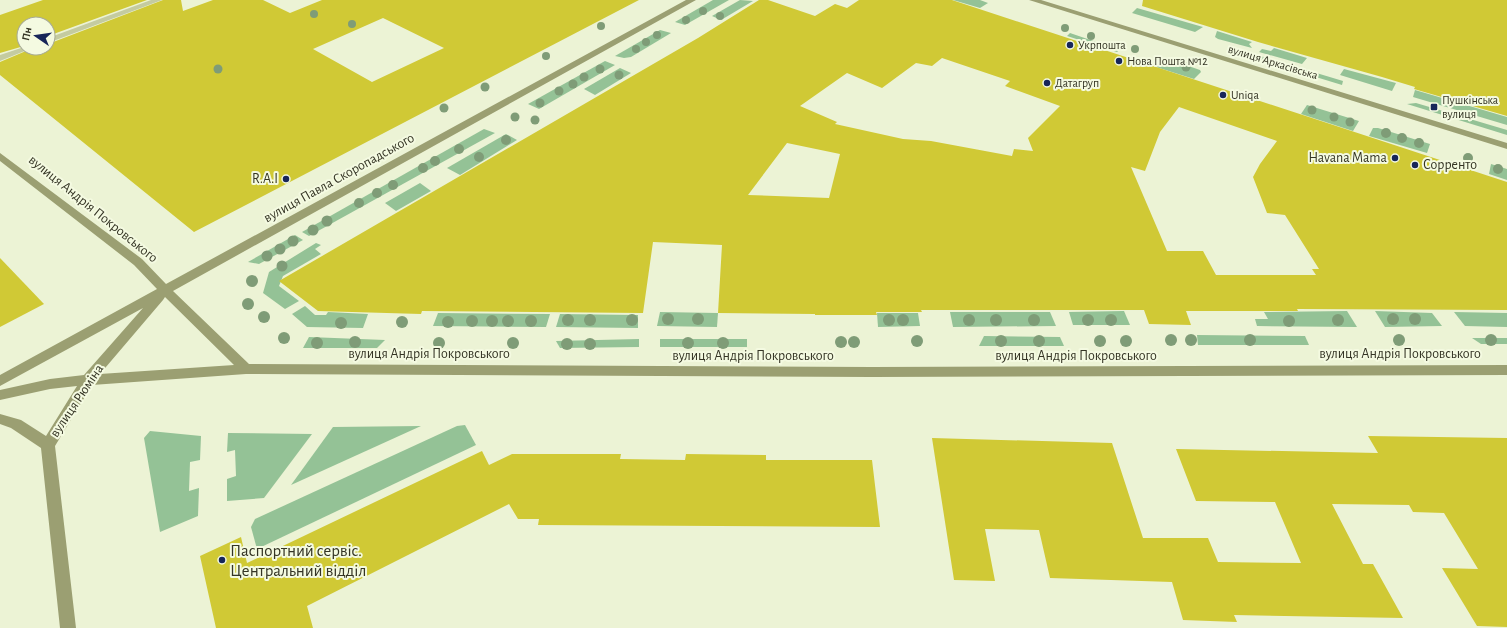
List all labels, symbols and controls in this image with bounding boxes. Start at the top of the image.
north arrow [16,16,56,56]
text: Пн [20,26,34,42]
place label: Укрпошта [1078,39,1126,51]
marker: Укрпошта [1065,40,1075,50]
street label: вулиця Аркасівська [1226,43,1320,82]
place label: Нова Пошта №12 [1127,55,1208,67]
marker: Нова Пошта №12 [1114,56,1124,66]
place label: Датагруп [1055,77,1099,90]
marker: Датагруп [1042,78,1052,88]
place label: Uniqa [1231,89,1259,101]
marker: Uniqa [1218,90,1228,100]
place label: Пушкінська вулиця [1442,94,1499,121]
marker: Пушкінська вулиця [1429,102,1439,112]
street label: вулиця Павла Скоропадського [261,131,417,225]
place label: Havana Mama [1308,151,1388,165]
street label: вулиця Андрія Покровського [26,153,160,265]
marker: Havana Mama [1390,153,1400,163]
place label: Сорренто [1423,158,1477,172]
marker: Сорренто [1410,160,1420,170]
place label: R.A.I [252,172,278,186]
marker: R.A.I [281,174,291,184]
street label: вулиця Андрія Покровського [348,347,510,361]
street label: вулиця Андрія Покровського [1319,347,1481,361]
street label: вулиця Андрія Покровського [672,349,834,363]
street label: вулиця Андрія Покровського [995,349,1157,363]
street label: вулиця Рюміна [48,362,107,440]
place label: Паспортний сервіс. Центральний відділ [230,542,366,579]
marker: Паспортний сервіс. Центральний відділ [217,555,227,565]

